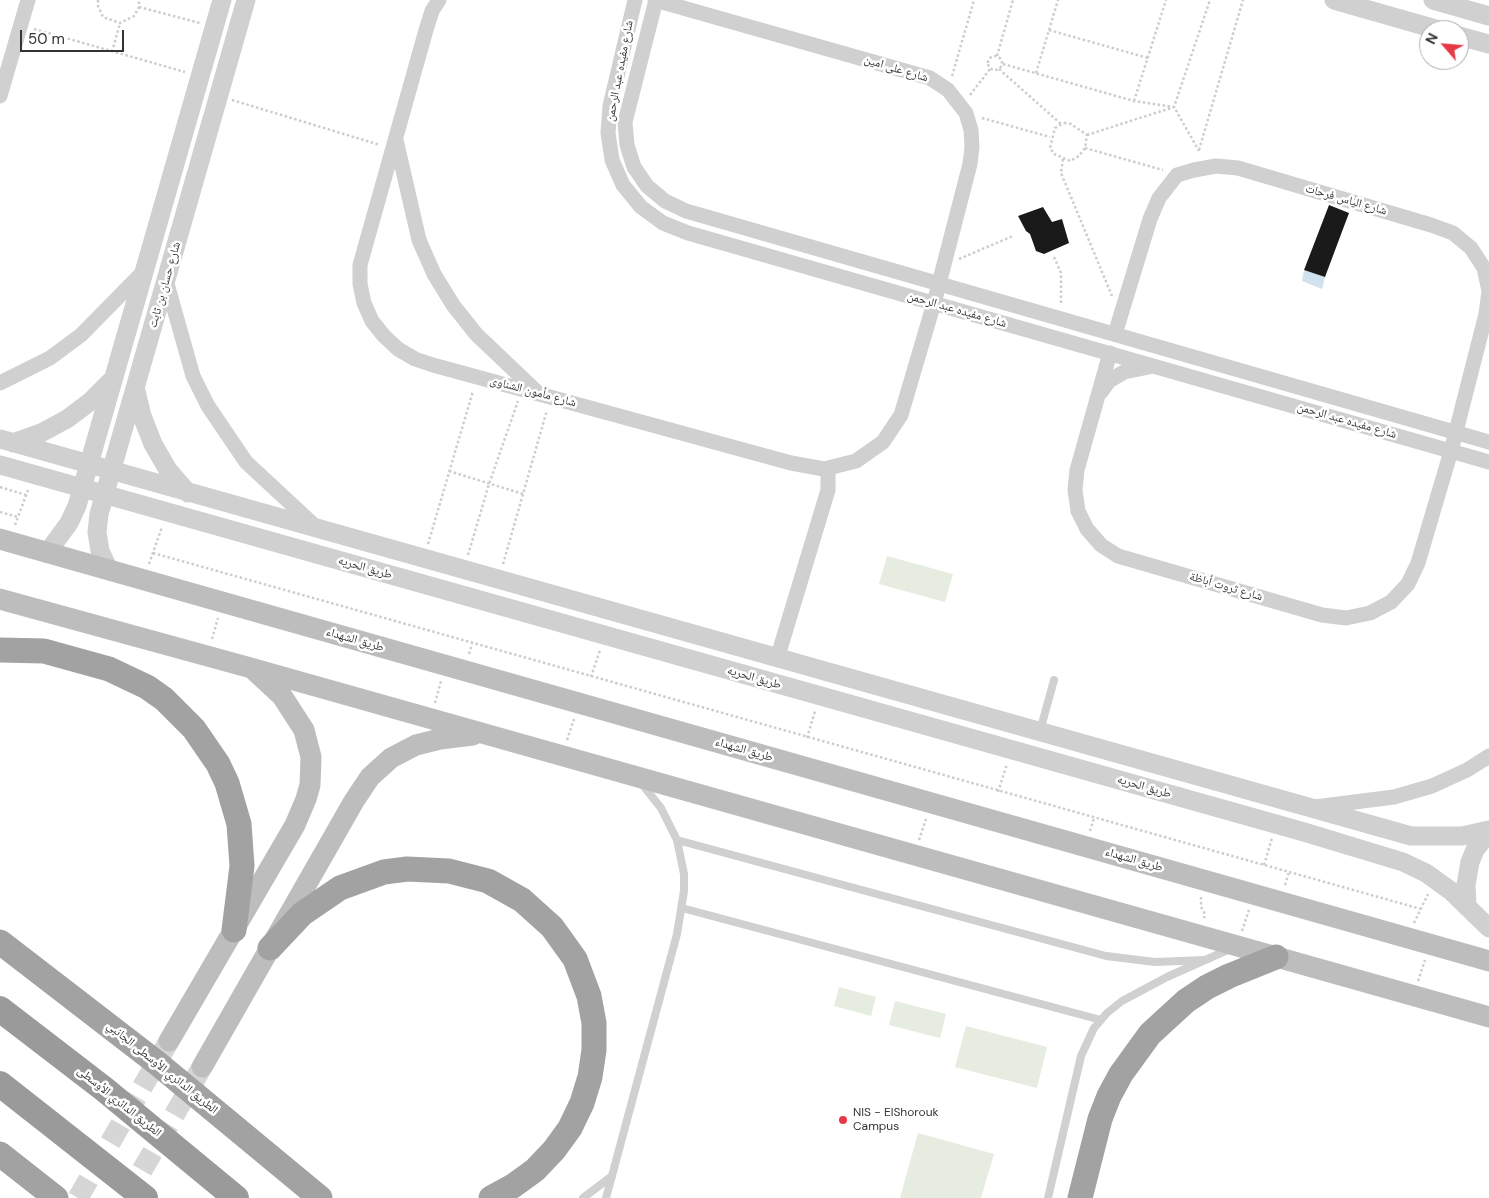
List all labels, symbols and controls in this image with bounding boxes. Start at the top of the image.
street label: شارع مفيده عبد الرحمن [603,19,637,123]
scale bar [22,20,126,52]
north arrow [1419,20,1469,70]
text: 50 m [28,29,65,49]
text: N [1421,30,1442,47]
street label: شارع على امين [862,52,930,86]
street label: شارع الياس فرحات [1304,182,1388,218]
street label: شارع حسان بن ثابت [146,240,184,330]
street label: شارع مفيده عبد الرحمن [906,289,1008,331]
street label: شارع مأمون الشناوى [488,374,578,410]
street label: شارع مفيده عبد الرحمن [1296,400,1398,442]
street label: طريق الحريه [336,553,394,583]
street label: شارع ثروت أباظة [1188,570,1264,604]
street label: طريق الشهداء [324,625,386,655]
street label: طريق الحريه [725,663,783,693]
street label: طريق الشهداء [713,735,775,765]
street label: طريق الحريه [1115,772,1173,802]
street label: طريق الشهداء [1103,845,1165,875]
street label: الطريق الدائري الأوسطى الجانبي [104,1019,220,1117]
street label: الطريق الدائري الأوسطى [74,1064,164,1140]
place label: NIS - ElShorouk Campus [853,1106,939,1134]
marker: NIS - ElShorouk Campus [837,1114,849,1126]

